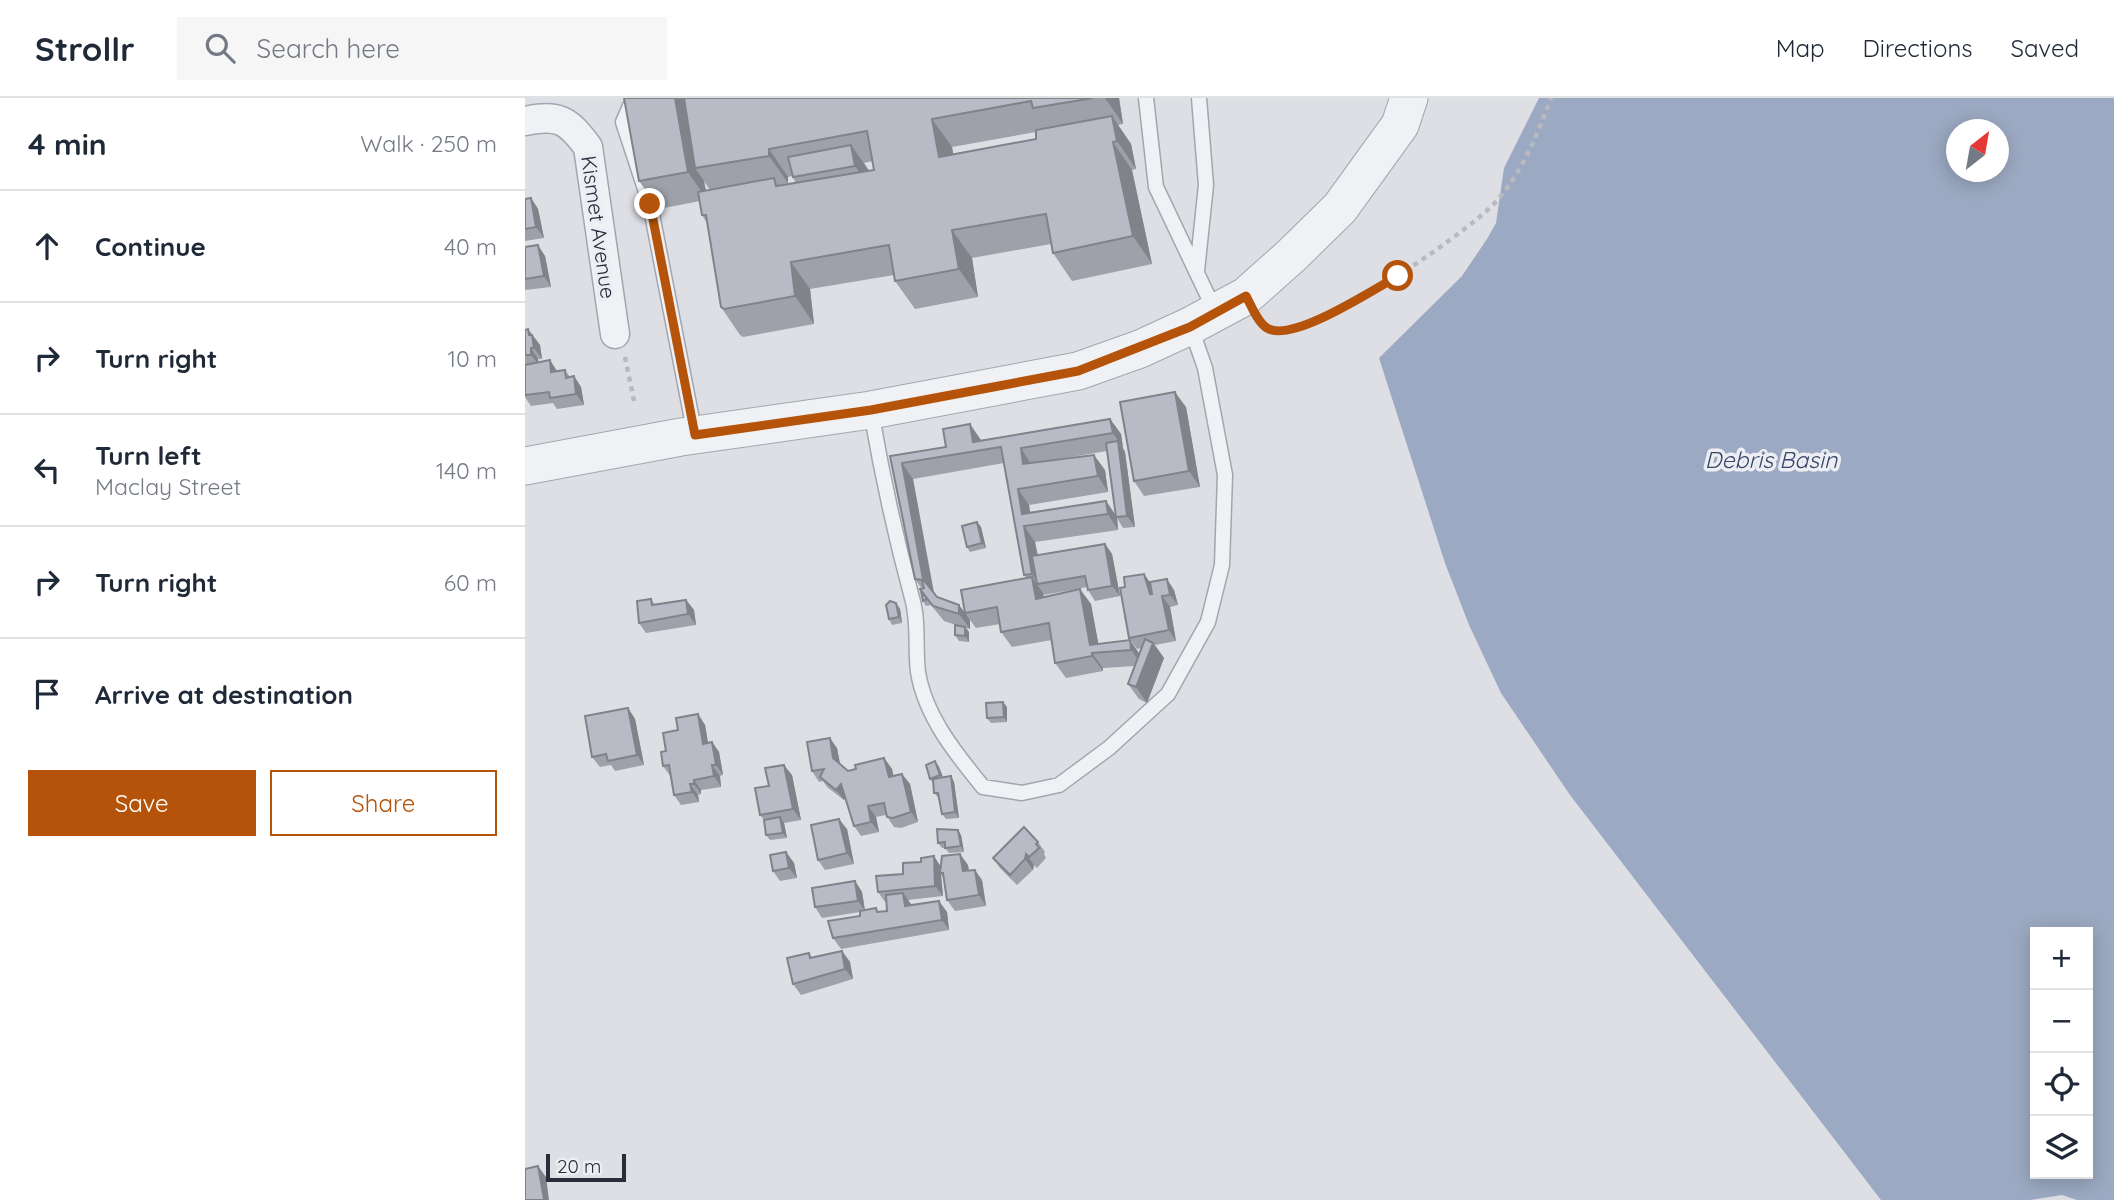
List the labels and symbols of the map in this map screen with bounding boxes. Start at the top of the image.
north arrow [1946,119,2009,182]
street label: Kismet Avenue [576,154,622,300]
route end [634,188,665,219]
route start [1382,260,1413,291]
water label: Debris Basin [1705,445,1838,474]
scale bar [546,1151,627,1183]

